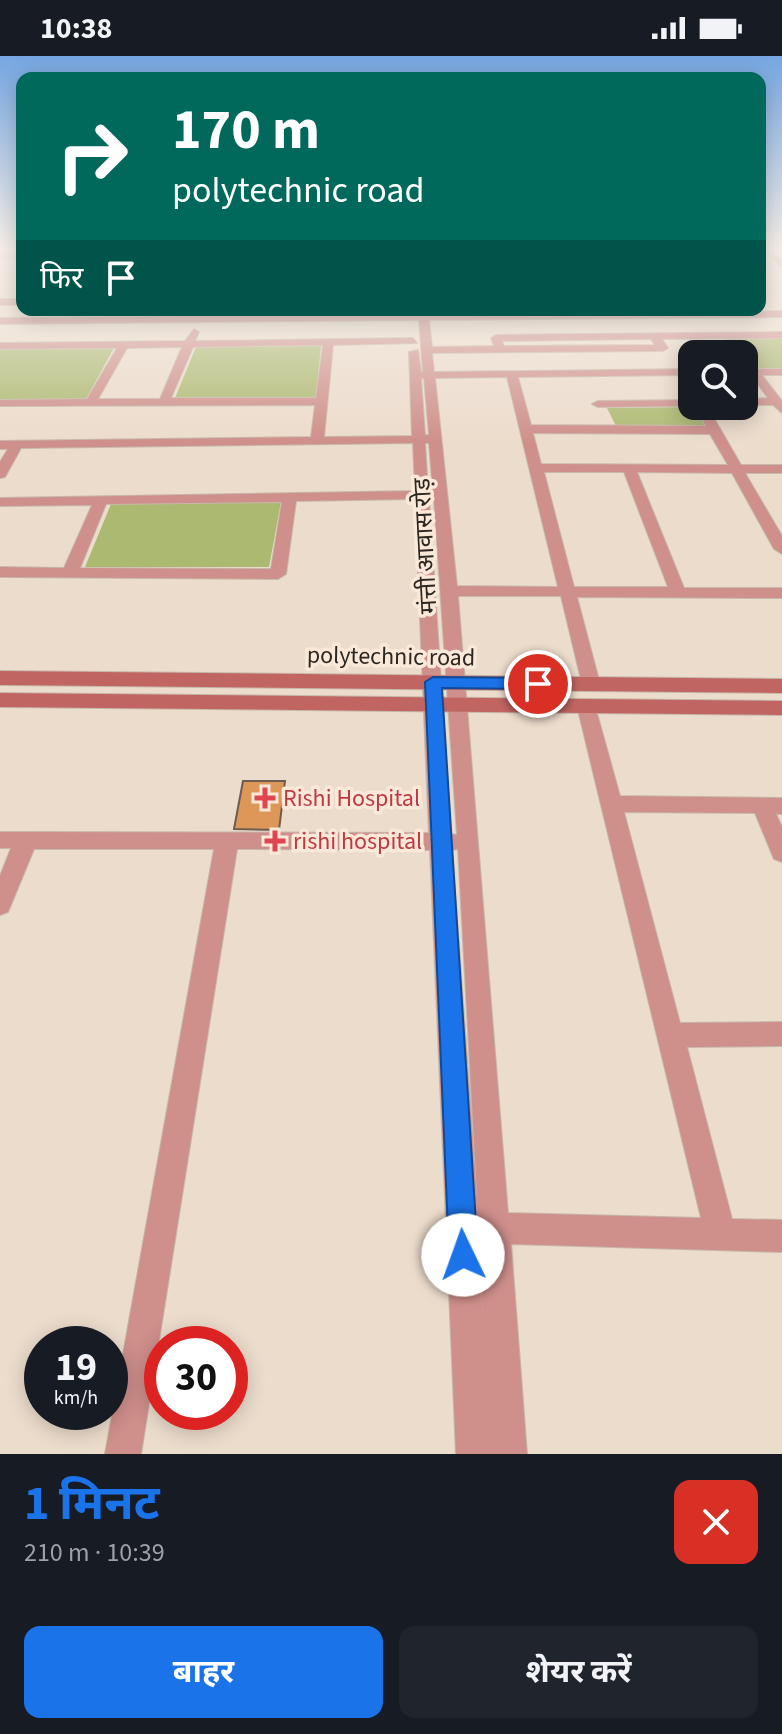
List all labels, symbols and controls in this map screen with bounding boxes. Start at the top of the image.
text: 10:38 [40,7,112,50]
text: 170 m [172,91,320,170]
icon: right [40,104,144,208]
text: polytechnic road [172,165,424,216]
icon: arrive [99,256,143,300]
text: फिर [40,257,83,300]
map controls [678,340,758,420]
button: search [678,340,758,420]
street label: मंत्ती आवास रोड़ [404,476,447,615]
street label: polytechnic road [307,638,475,675]
pin [504,650,572,718]
icon: arrive [516,662,560,706]
place label: Rishi Hospital [283,781,420,816]
marker: Rishi Hospital [254,787,276,809]
place label: rishi hospital [293,824,422,859]
marker: rishi hospital [264,830,286,852]
position arrow [421,1213,505,1297]
speed limit sign: 30 [144,1326,248,1430]
text: 19 [55,1339,97,1396]
text: km/h [54,1384,98,1412]
text: 1 मिनट [24,1470,160,1538]
button: close [674,1480,758,1564]
text: 210 m · 10:39 [24,1534,165,1571]
button: बाहर [24,1626,383,1718]
button: शेयर करें [399,1626,758,1718]

